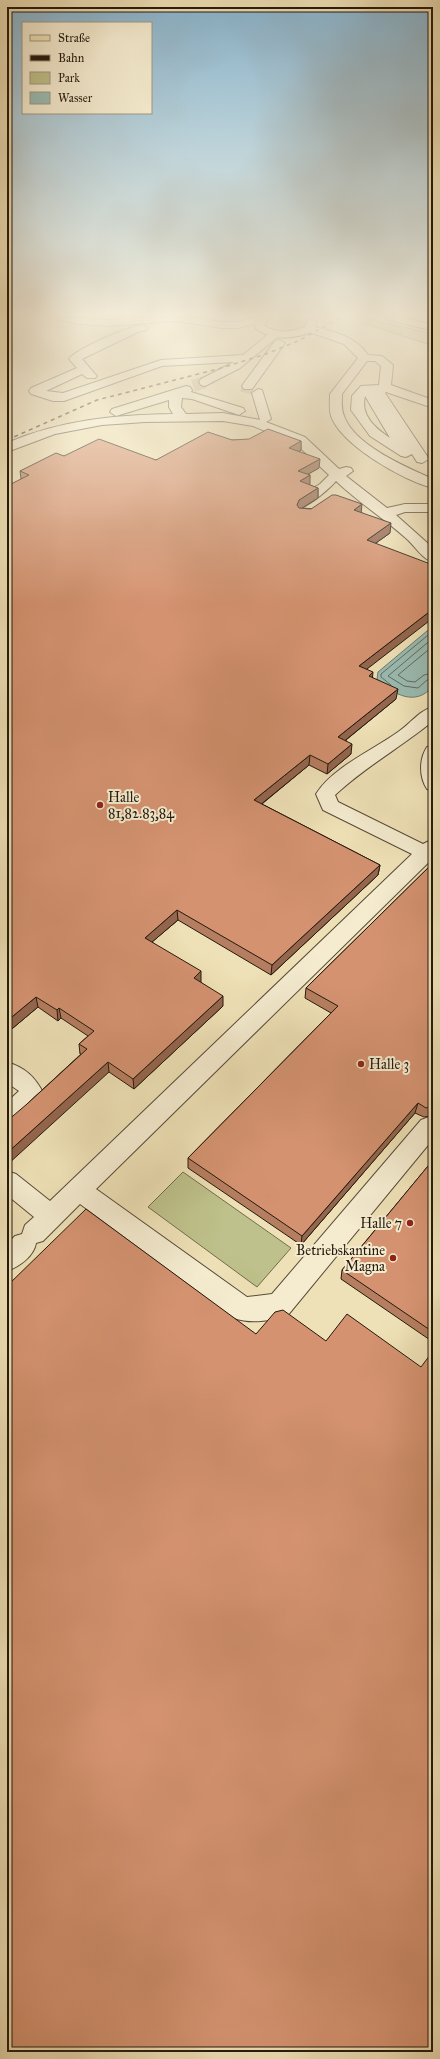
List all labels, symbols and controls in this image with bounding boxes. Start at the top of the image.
legend [22,22,152,114]
text: Straße [58,31,90,45]
text: Bahn [58,51,85,65]
text: Park [58,71,80,85]
text: Wasser [58,91,93,105]
place label: Halle 81,82.83,84 [108,789,175,822]
marker: Halle 81,82.83,84 [95,800,105,810]
place label: Halle 3 [369,1056,409,1073]
marker: Halle 3 [356,1059,366,1069]
place label: Halle 7 [360,1215,402,1232]
marker: Halle 7 [405,1218,415,1228]
place label: Betriebskantine Magna [296,1242,385,1275]
marker: Betriebskantine Magna [388,1253,398,1263]

